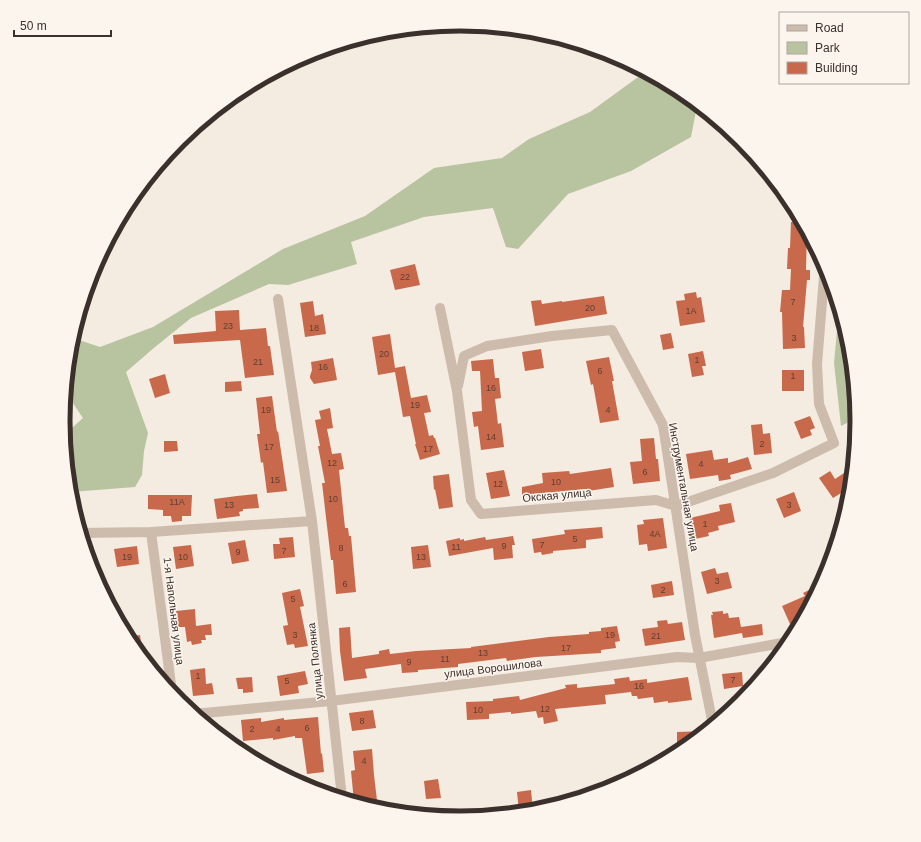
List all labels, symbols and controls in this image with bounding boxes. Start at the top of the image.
scale bar [14,12,111,38]
legend [779,12,909,84]
text: 50 m [20,19,47,33]
text: Road [815,21,844,35]
text: Park [815,41,841,55]
text: Building [815,61,858,75]
house number: 22 [400,272,410,282]
house number: 7 [790,297,796,307]
house number: 20 [585,303,595,313]
house number: 1А [685,306,697,316]
house number: 23 [223,321,233,331]
house number: 18 [309,323,319,333]
house number: 3 [791,333,797,343]
house number: 20 [379,349,389,359]
house number: 1 [694,355,700,365]
house number: 21 [253,357,263,367]
house number: 16 [318,362,328,372]
house number: 6 [597,366,603,376]
house number: 1 [790,371,796,381]
house number: 16 [486,383,496,393]
house number: 19 [410,400,420,410]
house number: 19 [261,405,271,415]
house number: 4 [605,405,611,415]
street label: Инструментальная улица [667,422,701,553]
house number: 14 [486,432,496,442]
house number: 2 [759,439,765,449]
house number: 17 [264,442,274,452]
house number: 17 [423,444,433,454]
house number: 12 [327,458,337,468]
house number: 4 [698,459,704,469]
house number: 6 [642,467,648,477]
house number: 15 [270,475,280,485]
house number: 10 [551,477,561,487]
house number: 12 [493,479,503,489]
street label: Окская улица [522,486,593,504]
house number: 10 [328,494,338,504]
house number: 11А [169,497,185,507]
house number: 13 [224,500,234,510]
house number: 3 [786,500,792,510]
house number: 1 [702,519,708,529]
house number: 4А [649,529,661,539]
house number: 5 [572,534,578,544]
house number: 7 [539,540,545,550]
house number: 9 [501,541,507,551]
house number: 11 [451,542,461,552]
house number: 8 [338,543,344,553]
house number: 7 [281,546,287,556]
house number: 9 [235,547,241,557]
house number: 19 [122,552,132,562]
house number: 10 [178,552,188,562]
house number: 13 [416,552,426,562]
street label: 1-я Напольная улица [161,557,187,666]
house number: 3 [714,576,720,586]
house number: 6 [342,579,348,589]
house number: 2 [660,585,666,595]
house number: 5 [290,594,296,604]
street label: улица Полянка [305,621,325,700]
house number: 3 [292,630,298,640]
house number: 19 [605,630,615,640]
house number: 21 [651,631,661,641]
house number: 17 [561,643,571,653]
house number: 13 [478,648,488,658]
house number: 11 [440,654,450,664]
street label: улица Ворошилова [443,656,543,680]
house number: 9 [406,657,412,667]
house number: 1 [195,671,201,681]
house number: 7 [730,675,736,685]
house number: 5 [284,676,290,686]
house number: 16 [634,681,644,691]
house number: 12 [540,704,550,714]
house number: 10 [473,705,483,715]
house number: 8 [359,716,365,726]
house number: 6 [304,723,310,733]
house number: 2 [249,724,255,734]
house number: 4 [275,724,281,734]
house number: 4 [361,756,367,766]

